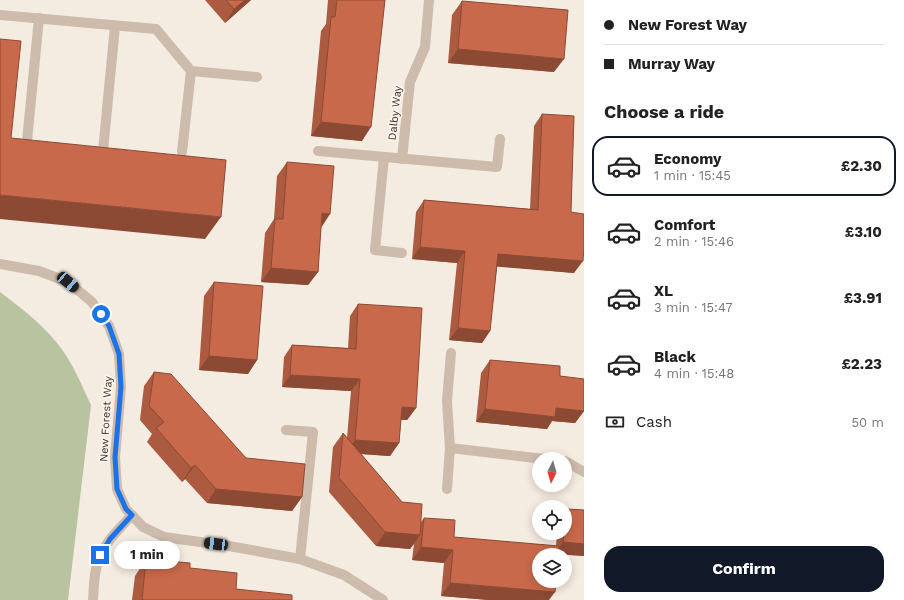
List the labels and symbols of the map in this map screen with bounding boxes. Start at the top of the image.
street label: Dalby Way [386,85,404,141]
car [55,270,81,294]
route start [92,305,110,323]
street label: New Forest Way [97,375,115,462]
north arrow [532,452,572,492]
car [203,537,229,551]
callout: 1 min [114,541,180,569]
route end [91,546,109,564]

